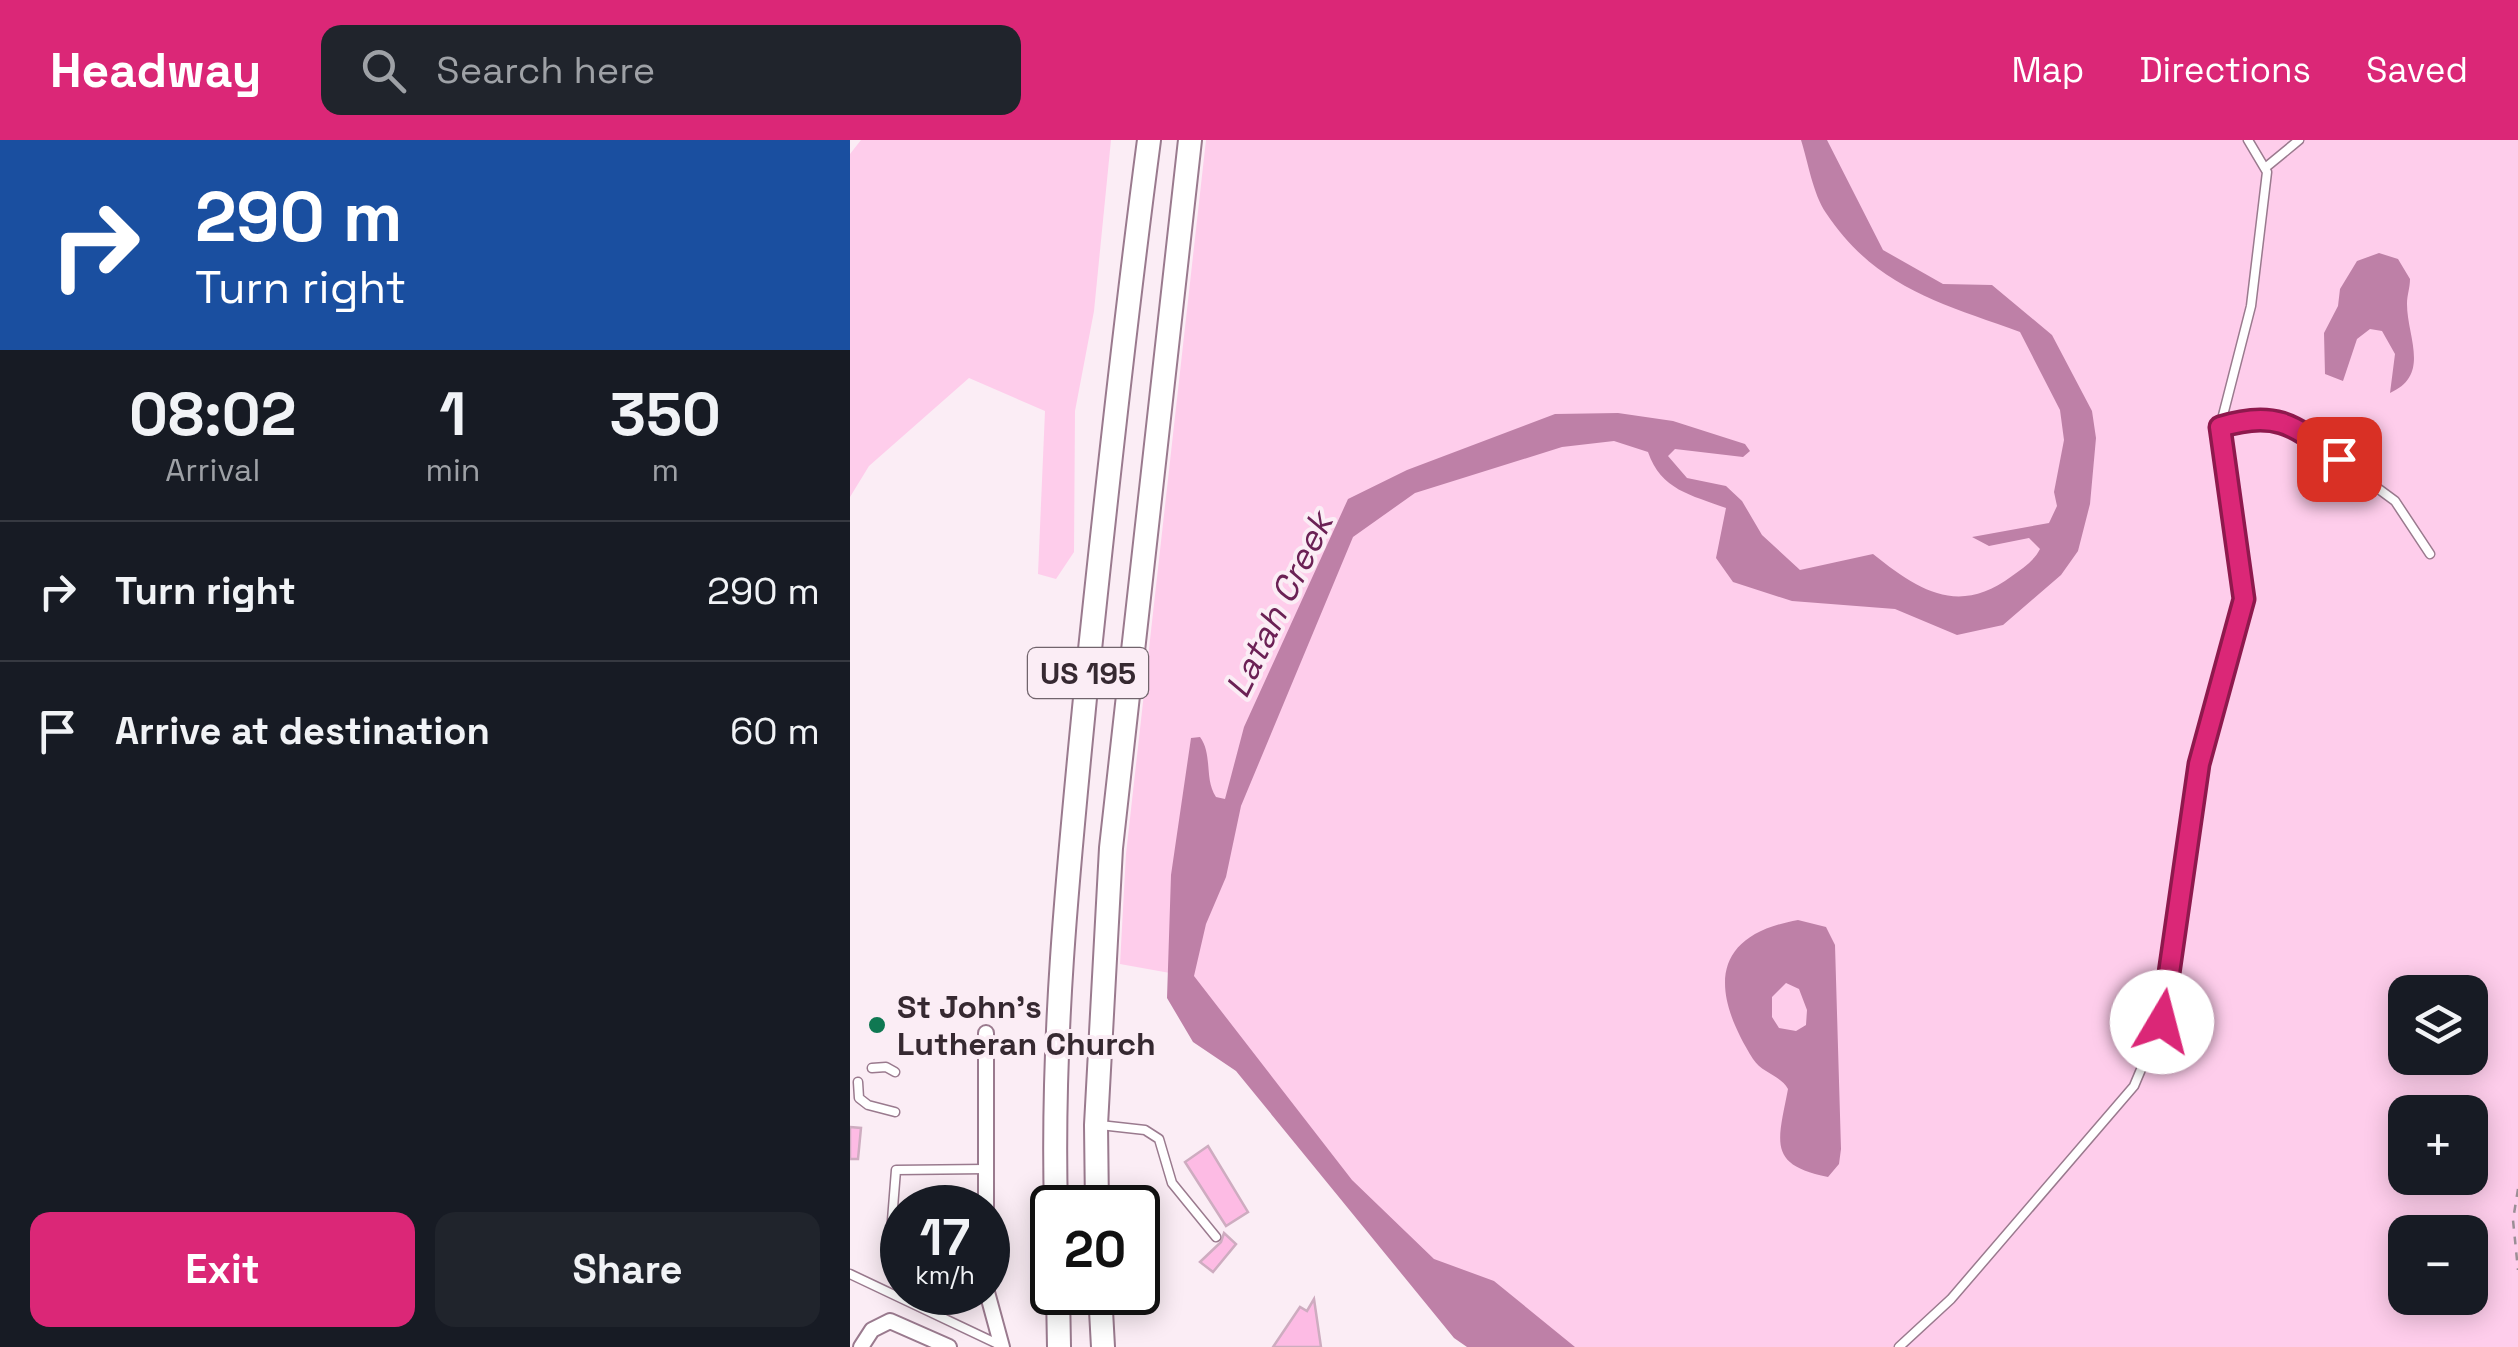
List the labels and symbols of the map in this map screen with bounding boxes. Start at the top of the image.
pin [2297,417,2382,502]
water label: Latah Creek [1215,502,1344,705]
road number: US 195 [1028,648,1148,698]
position arrow [2110,970,2214,1074]
place label: St John's Lutheran Church [897,987,1156,1064]
marker: St John's Lutheran Church [866,1014,888,1036]
speed limit sign: 20 [1030,1185,1160,1315]

